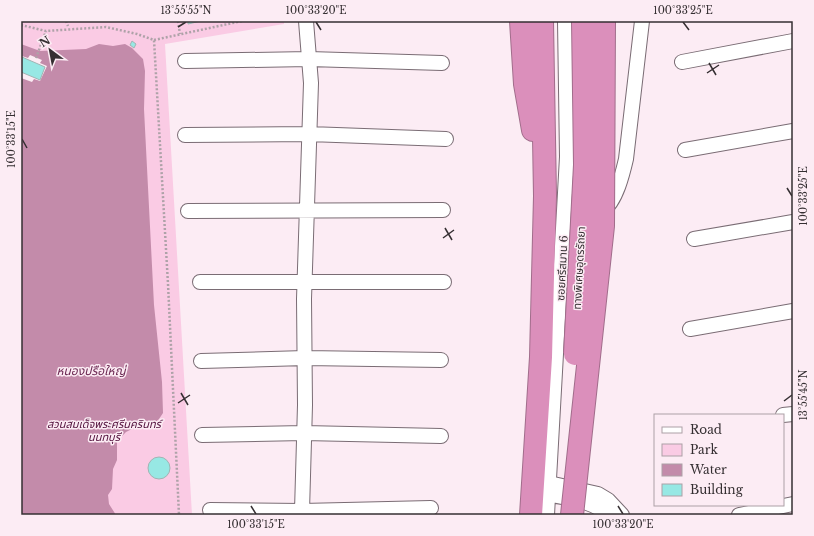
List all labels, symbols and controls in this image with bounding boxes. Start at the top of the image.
text: 13°55'55"N [160,4,212,17]
text: 100°33'20"E [286,4,346,17]
text: 100°33'25"E [653,4,713,17]
north arrow [30,30,70,70]
text: N [37,32,53,50]
text: 100°33'15"E [5,110,18,168]
text: 100°33'25"E [797,166,810,226]
street label: ทางพิเศษอุดรรัถยา [570,226,588,310]
street label: ซอยศรีสมาน 6 [553,235,571,301]
water label: หนองปรือใหญ่ [56,363,128,378]
text: 13°55'45"N [797,369,810,421]
legend [654,414,784,506]
park label: สวนสมเด็จพระศรีนครินทร์ นนทบุรี [47,417,164,444]
text: Road [690,422,722,437]
text: Park [690,442,718,457]
text: Water [689,462,727,477]
text: Building [690,482,744,497]
text: 100°33'15"E [227,518,285,531]
text: 100°33'20"E [593,518,653,531]

